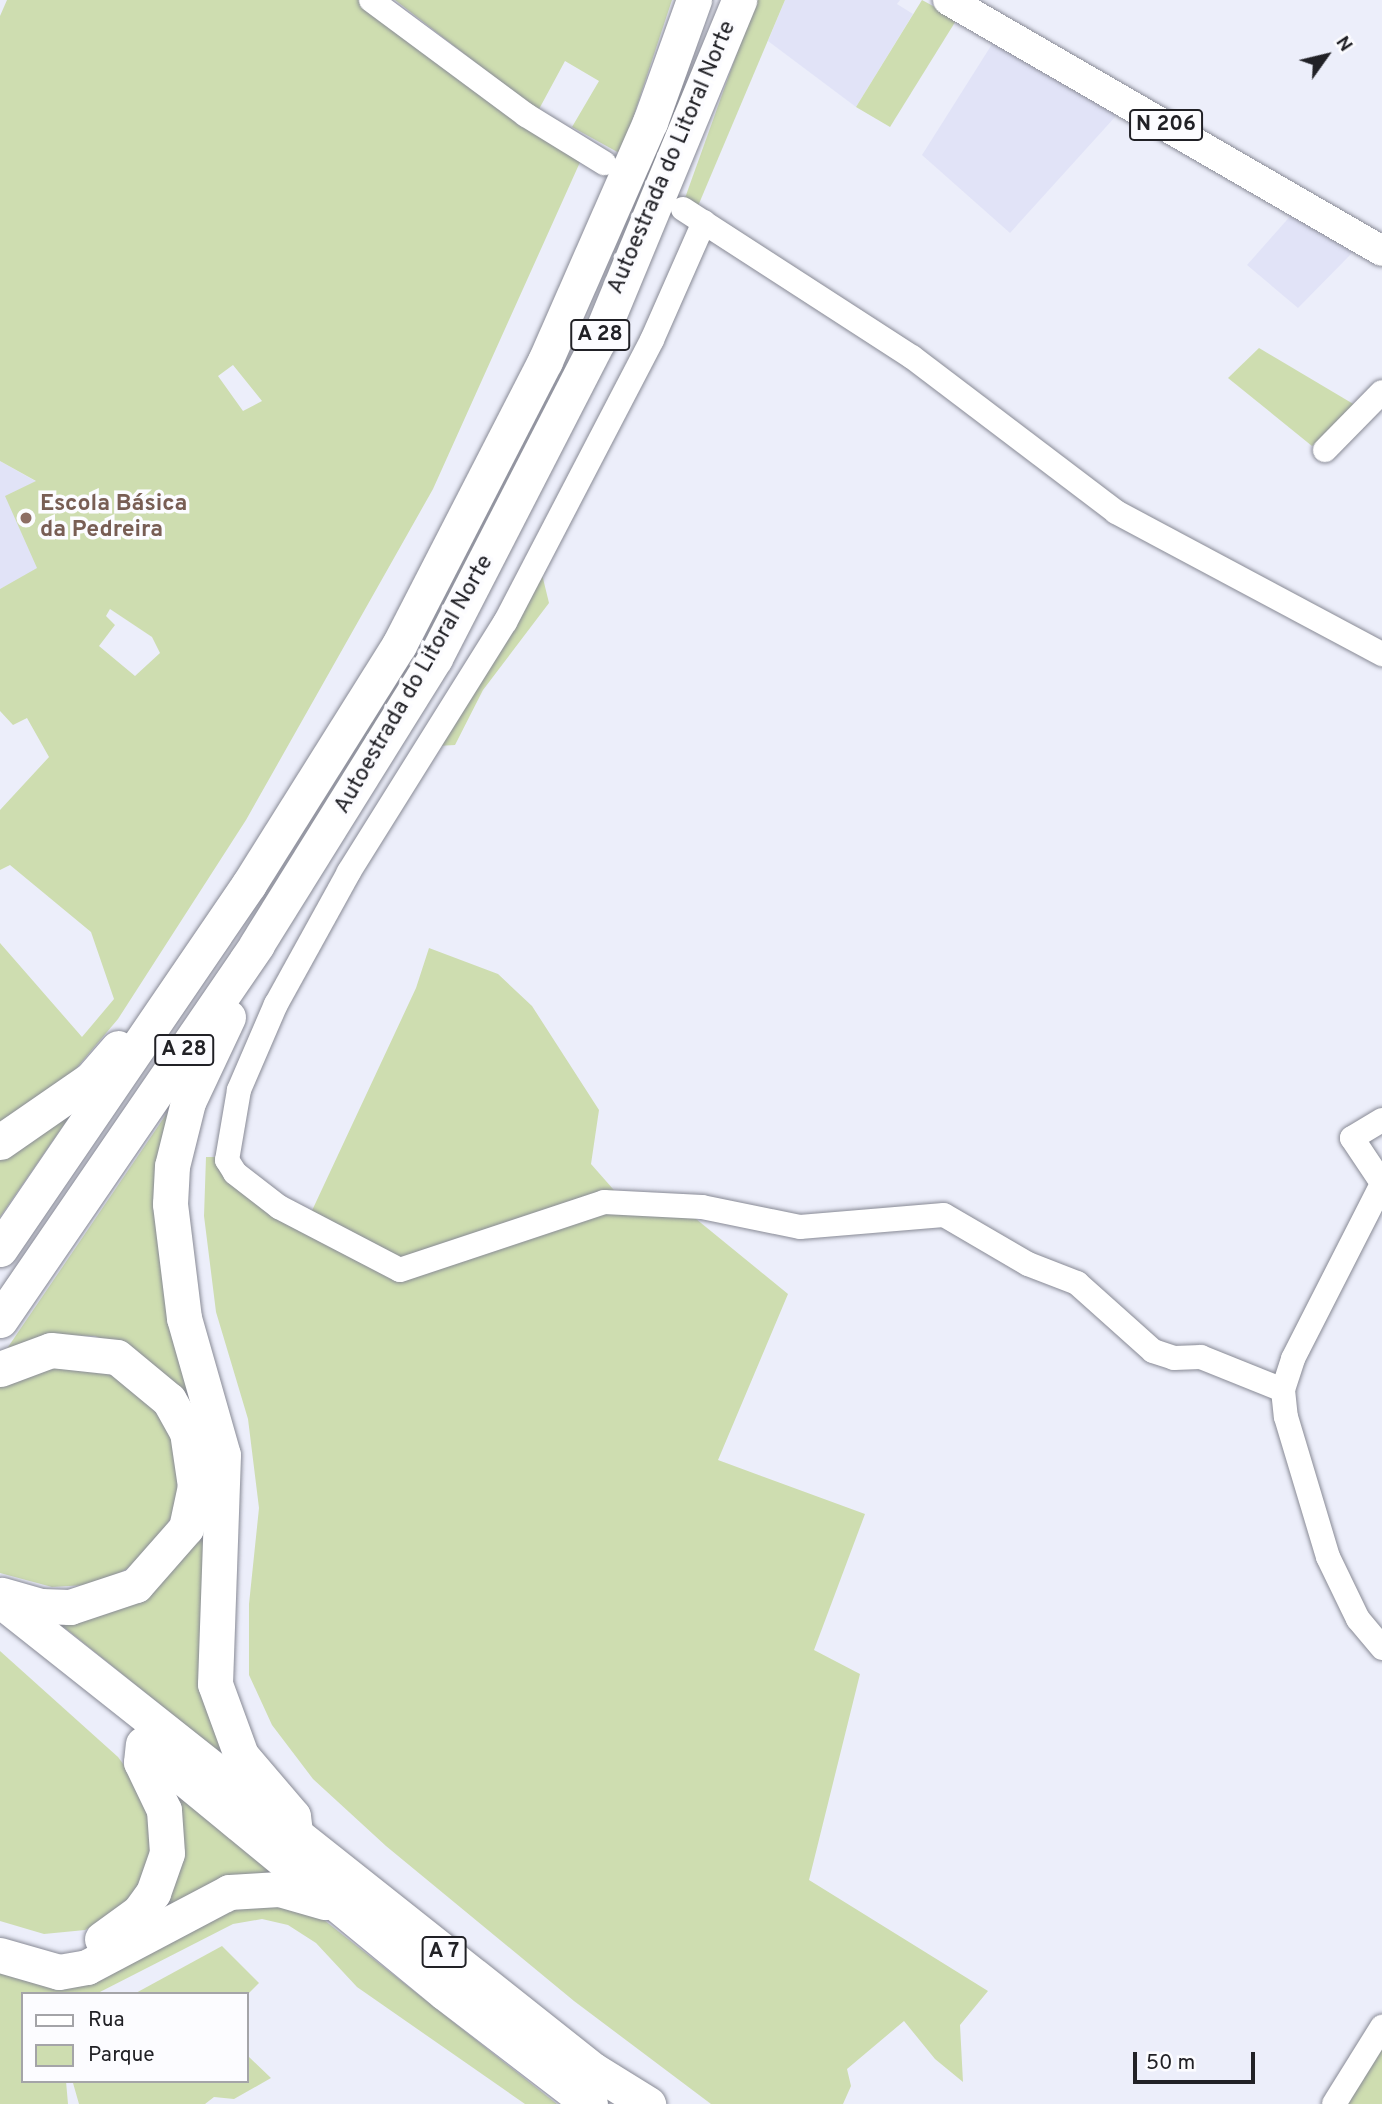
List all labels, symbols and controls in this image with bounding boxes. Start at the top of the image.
street label: Autoestrada do Litoral Norte [603,17,743,299]
north arrow [1291,21,1361,91]
text: N [1330,32,1357,57]
road number: N 206 [1128,108,1204,142]
road number: A 28 [568,318,632,352]
place label: Escola Básica da Pedreira [40,491,187,545]
marker: Escola Básica da Pedreira [18,510,34,526]
street label: Autoestrada do Litoral Norte [330,551,500,819]
road number: A 28 [152,1032,216,1068]
road number: A 7 [420,1934,468,1969]
legend [21,1992,248,2083]
text: Rua [88,2007,125,2034]
scale bar [1137,2038,1260,2082]
text: Parque [88,2042,155,2069]
text: 50 m [1146,2050,1195,2077]

